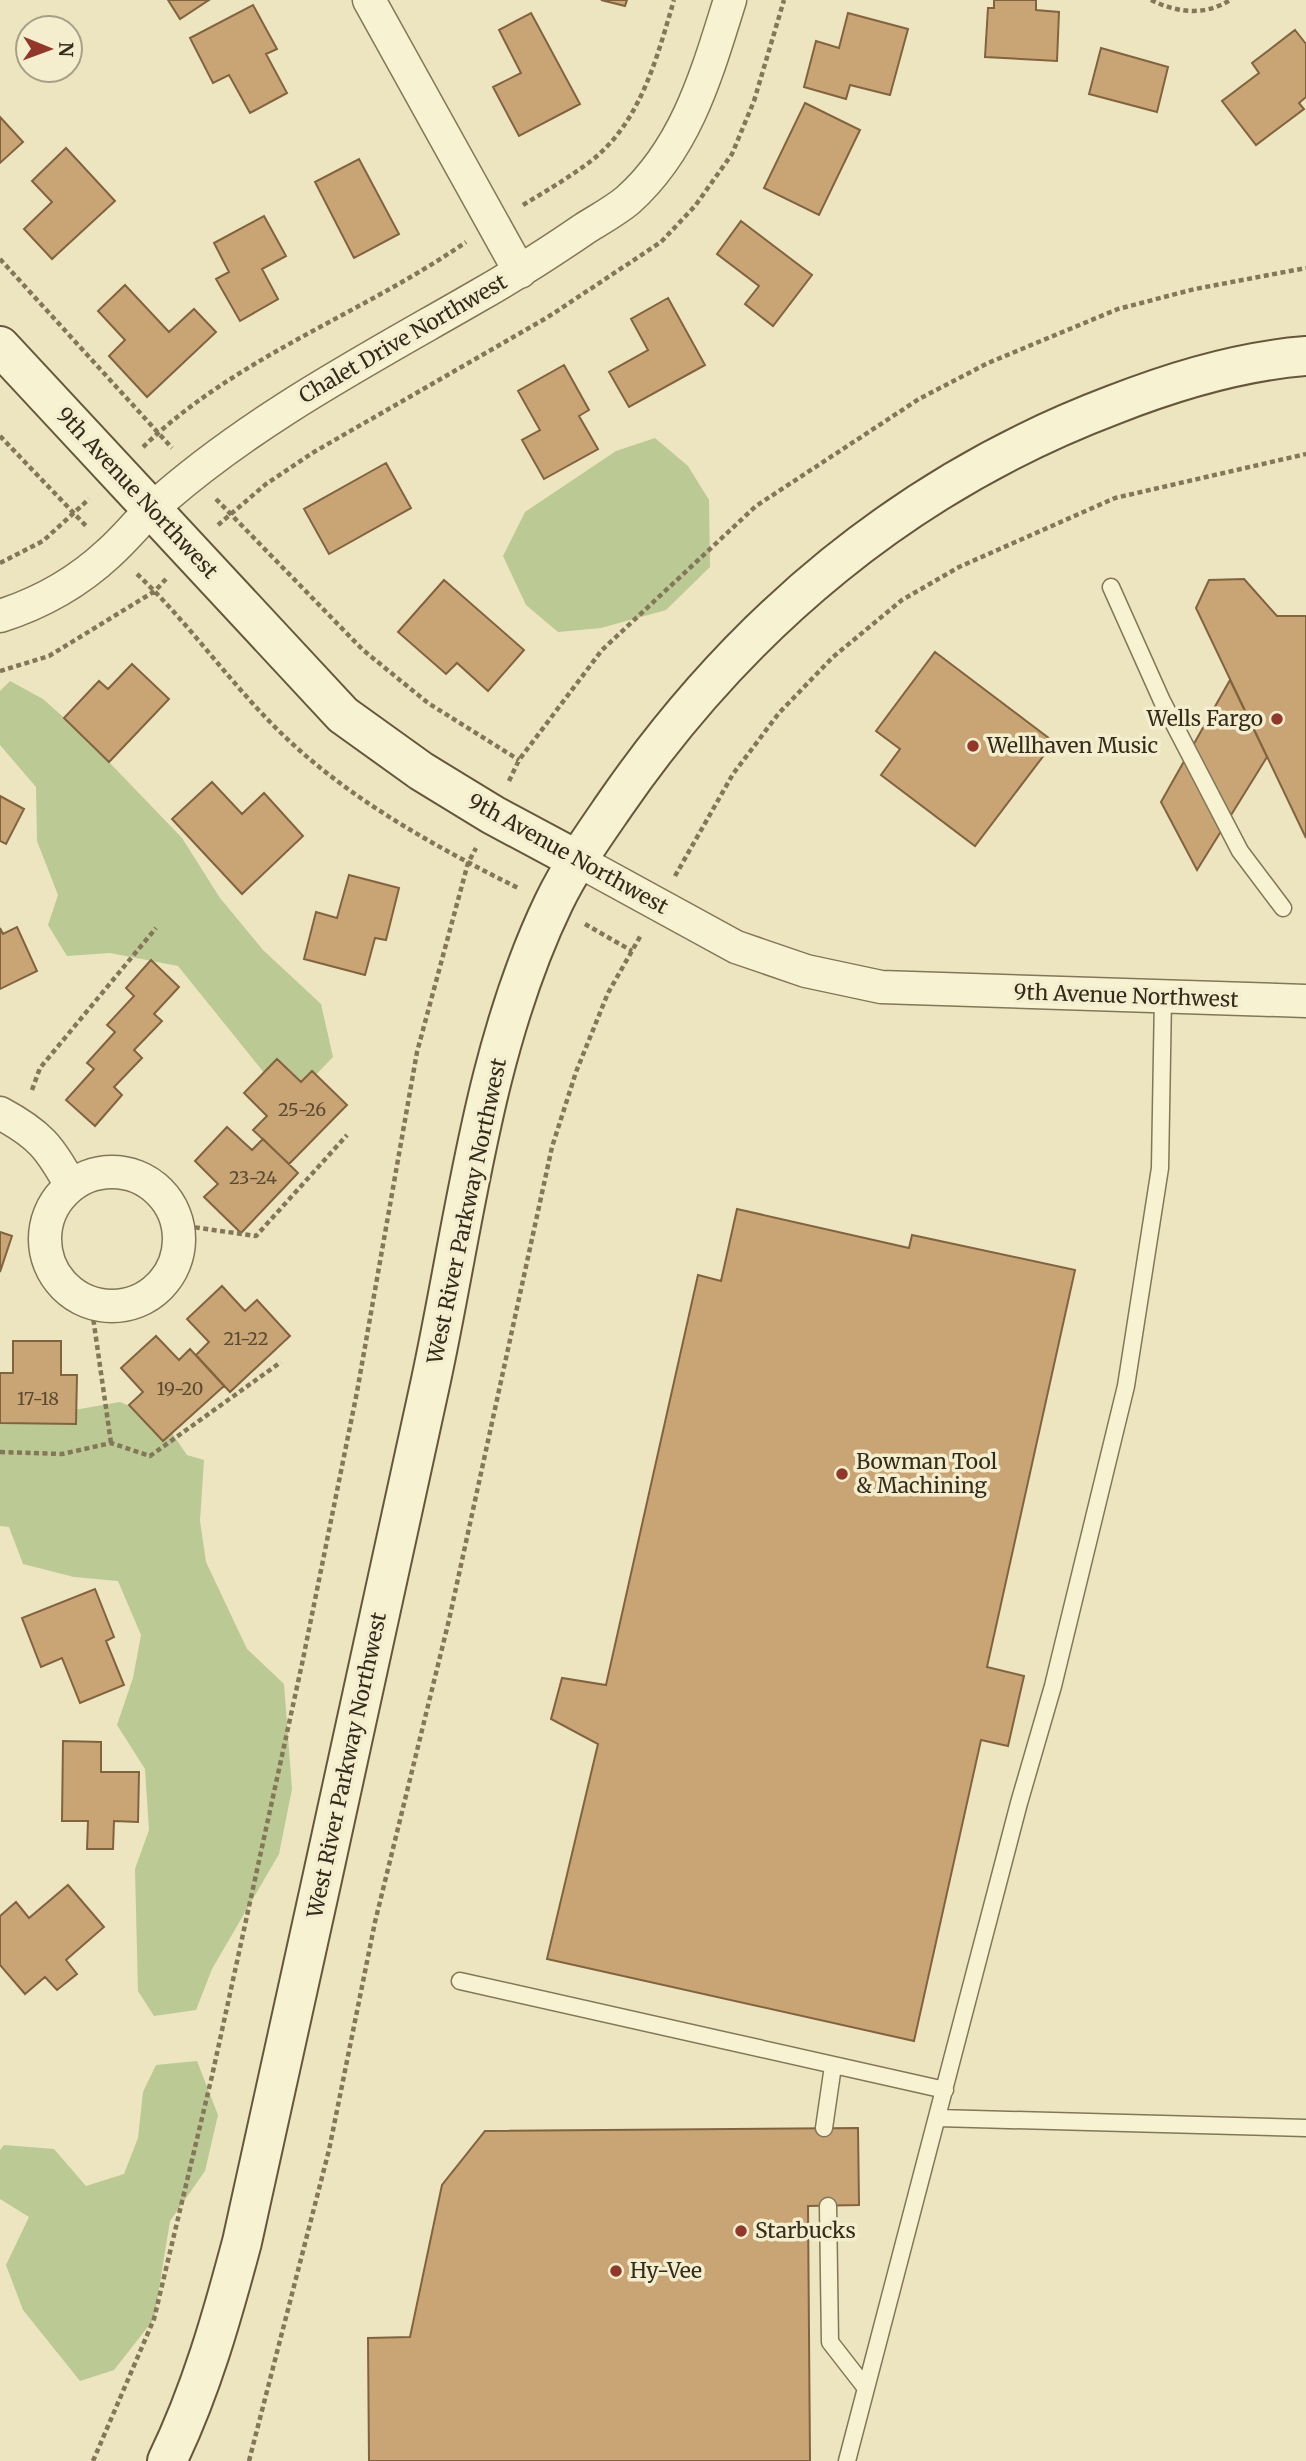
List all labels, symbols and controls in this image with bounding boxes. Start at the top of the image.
north arrow [14,14,84,84]
text: N [54,42,78,57]
street label: Chalet Drive Northwest [294,268,512,409]
street label: 9th Avenue Northwest [51,401,224,584]
place label: Wells Fargo [1146,705,1263,732]
marker: Wells Fargo [1269,711,1285,727]
place label: Wellhaven Music [986,732,1158,759]
marker: Wellhaven Music [965,738,981,754]
street label: 9th Avenue Northwest [463,787,673,920]
street label: 9th Avenue Northwest [1013,978,1239,1013]
street label: West River Parkway Northwest [421,1056,512,1367]
house number: 25-26 [278,1098,326,1121]
house number: 23-24 [229,1166,277,1189]
house number: 21-22 [224,1327,268,1350]
house number: 19-20 [157,1377,203,1400]
house number: 17-18 [17,1387,59,1410]
place label: Bowman Tool & Machining [856,1448,998,1499]
marker: Bowman Tool & Machining [834,1466,850,1482]
street label: West River Parkway Northwest [301,1610,392,1921]
place label: Starbucks [755,2217,856,2244]
marker: Starbucks [733,2223,749,2239]
place label: Hy-Vee [630,2257,702,2284]
marker: Hy-Vee [608,2263,624,2279]

